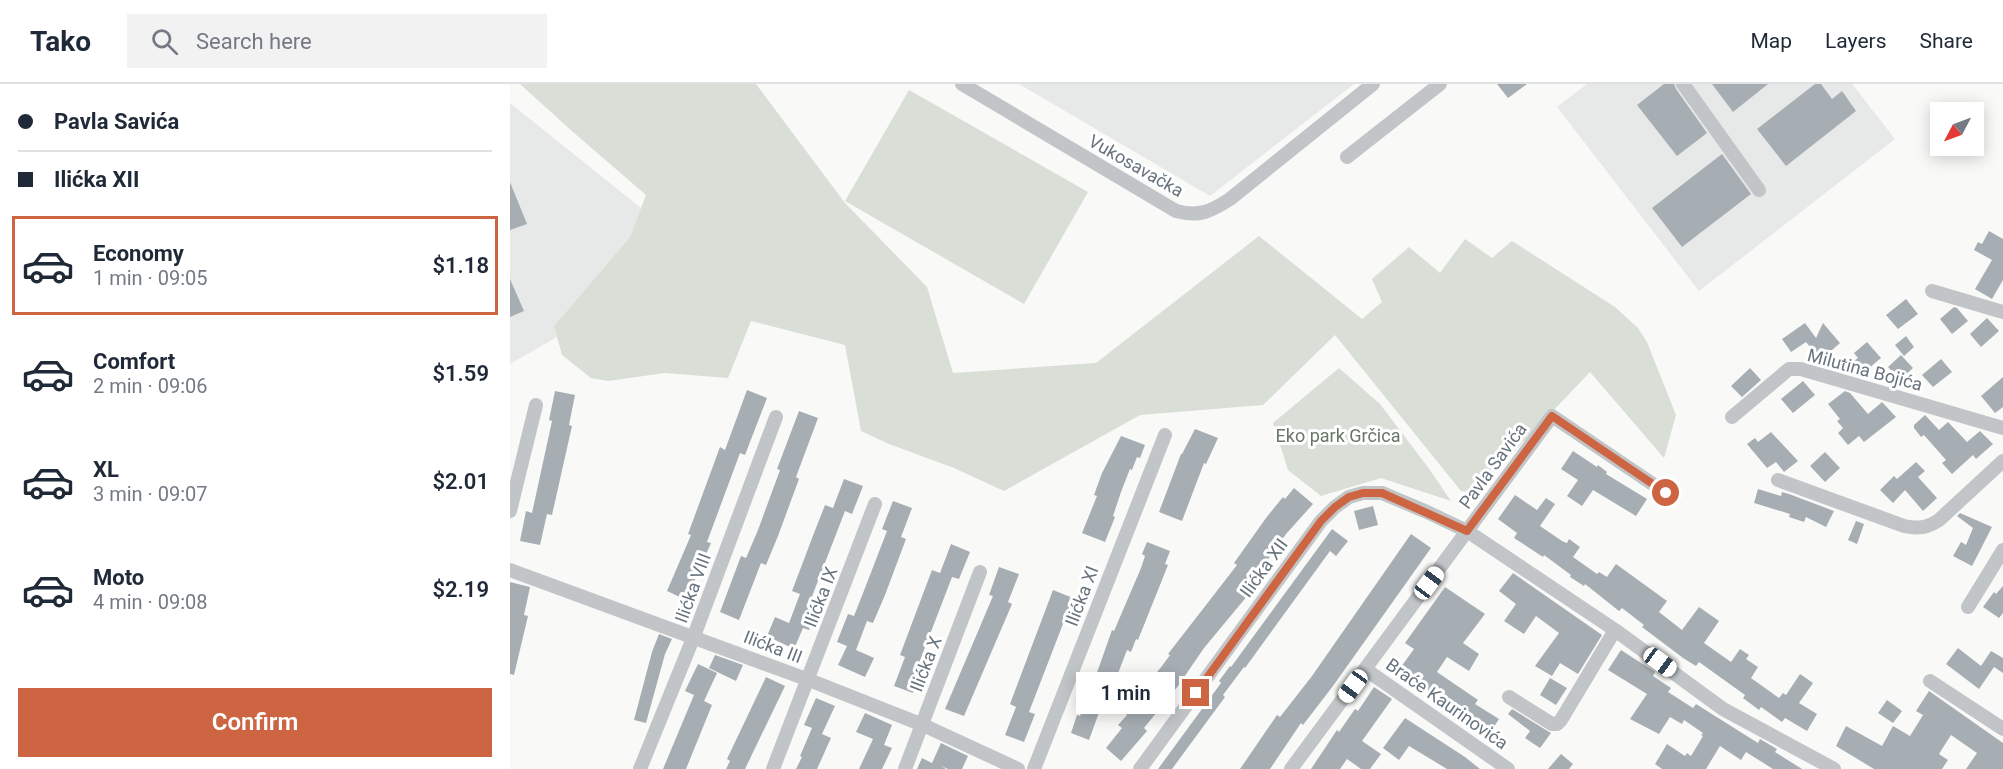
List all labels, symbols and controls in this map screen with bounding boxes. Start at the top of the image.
search box [127,14,547,68]
text: Tako [30,25,91,58]
icon: search [148,25,181,58]
text: Search here [196,29,312,54]
text: Map [1750,29,1792,53]
text: Layers [1825,29,1886,53]
text: Share [1919,29,1973,53]
north arrow [1930,102,1984,156]
map controls [1930,102,1984,156]
text: Pavla Savića [54,109,179,134]
street label: Vukosavačka [1085,130,1187,201]
text: Ilićka XII [54,167,139,192]
icon: car [21,239,75,293]
text: Economy [93,241,184,266]
text: $1.18 [432,253,489,278]
text: 1 min · 09:05 [93,266,208,290]
street label: Milutina Bojića [1805,344,1925,395]
icon: car [21,347,75,401]
text: Comfort [93,349,175,374]
text: $1.59 [432,361,489,386]
text: 2 min · 09:06 [93,374,208,398]
street label: Pavla Savića [1454,419,1531,513]
park label: Eko park Grčica [1276,425,1400,446]
icon: car [21,455,75,509]
text: XL [93,457,119,482]
text: $2.01 [432,469,489,494]
route start [1652,479,1679,506]
text: 3 min · 09:07 [93,482,208,506]
street label: Ilićka XII [1235,534,1292,601]
street label: Ilićka VIII [670,550,715,626]
icon: car [21,563,75,617]
street label: Ilićka XI [1061,563,1103,629]
car [1411,563,1447,603]
street label: Ilićka IX [799,564,842,630]
text: Moto [93,565,144,590]
text: $2.19 [432,577,489,602]
text: 4 min · 09:08 [93,590,208,614]
street label: Ilićka III [741,626,805,667]
street label: Ilićka X [905,633,946,695]
car [1640,644,1680,680]
street label: Braće Kaurinovića [1382,654,1512,754]
car [1335,666,1371,706]
callout: 1 min [1076,672,1175,714]
route end [1182,679,1209,706]
text: 1 min [1100,681,1151,705]
button: Confirm [18,688,492,757]

